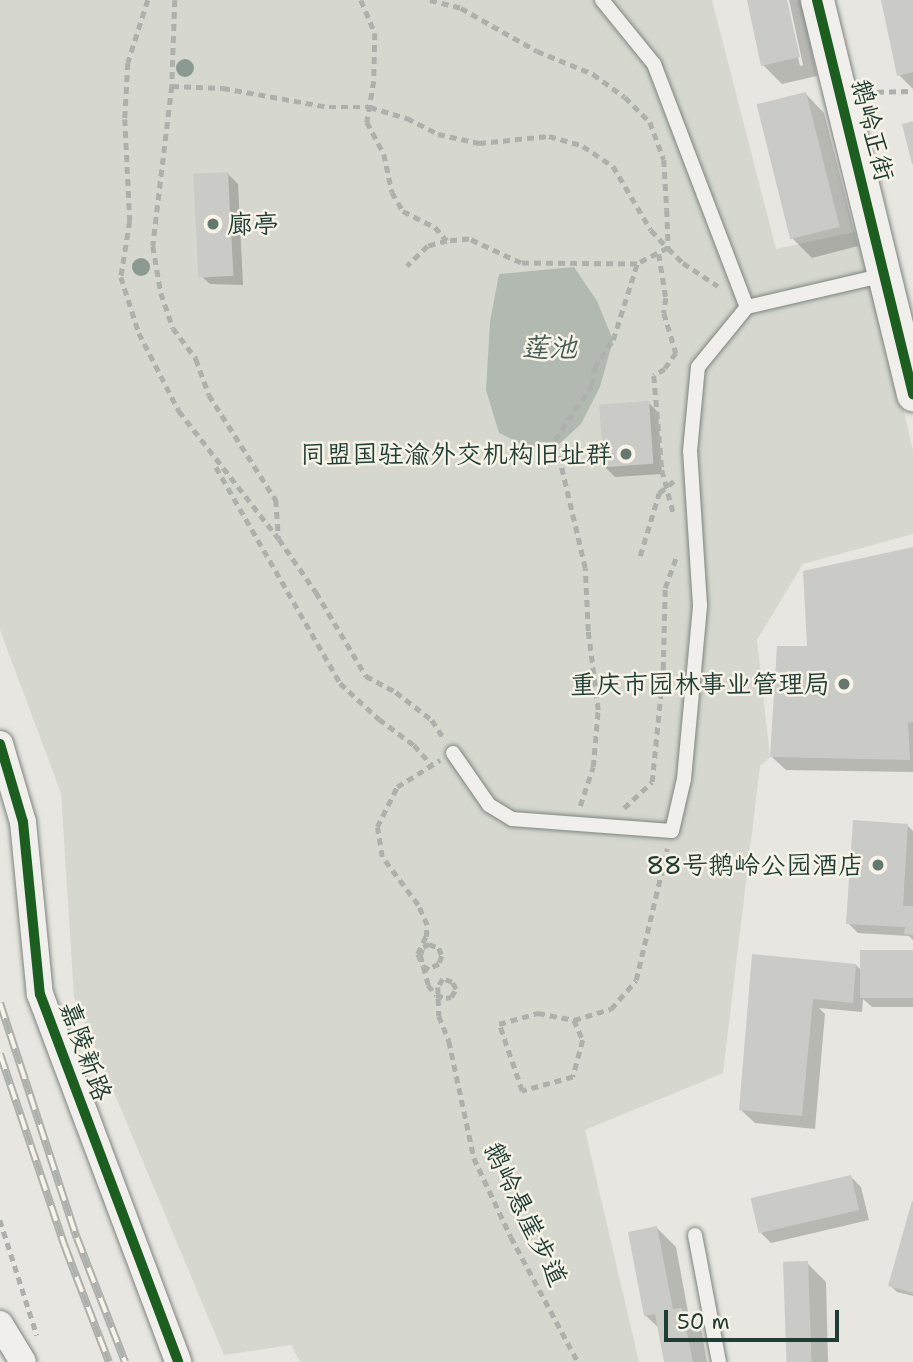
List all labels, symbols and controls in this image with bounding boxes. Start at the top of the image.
street label: 鹅岭正街 [845,76,901,184]
place label: 廊亭 [227,208,279,240]
marker: 廊亭 [205,216,221,232]
water label: 莲池 [521,330,577,364]
place label: 同盟国驻渝外交机构旧址群 [300,438,612,470]
marker: 同盟国驻渝外交机构旧址群 [618,446,634,462]
place label: 重庆市园林事业管理局 [570,668,830,700]
marker: 重庆市园林事业管理局 [836,676,852,692]
place label: 88号鹅岭公园酒店 [646,849,864,881]
marker: 88号鹅岭公园酒店 [870,857,886,873]
street label: 嘉陵新路 [54,997,118,1105]
street label: 鹅岭悬崖步道 [478,1137,574,1291]
scale bar [668,1296,843,1340]
text: 50 m [677,1308,730,1336]

